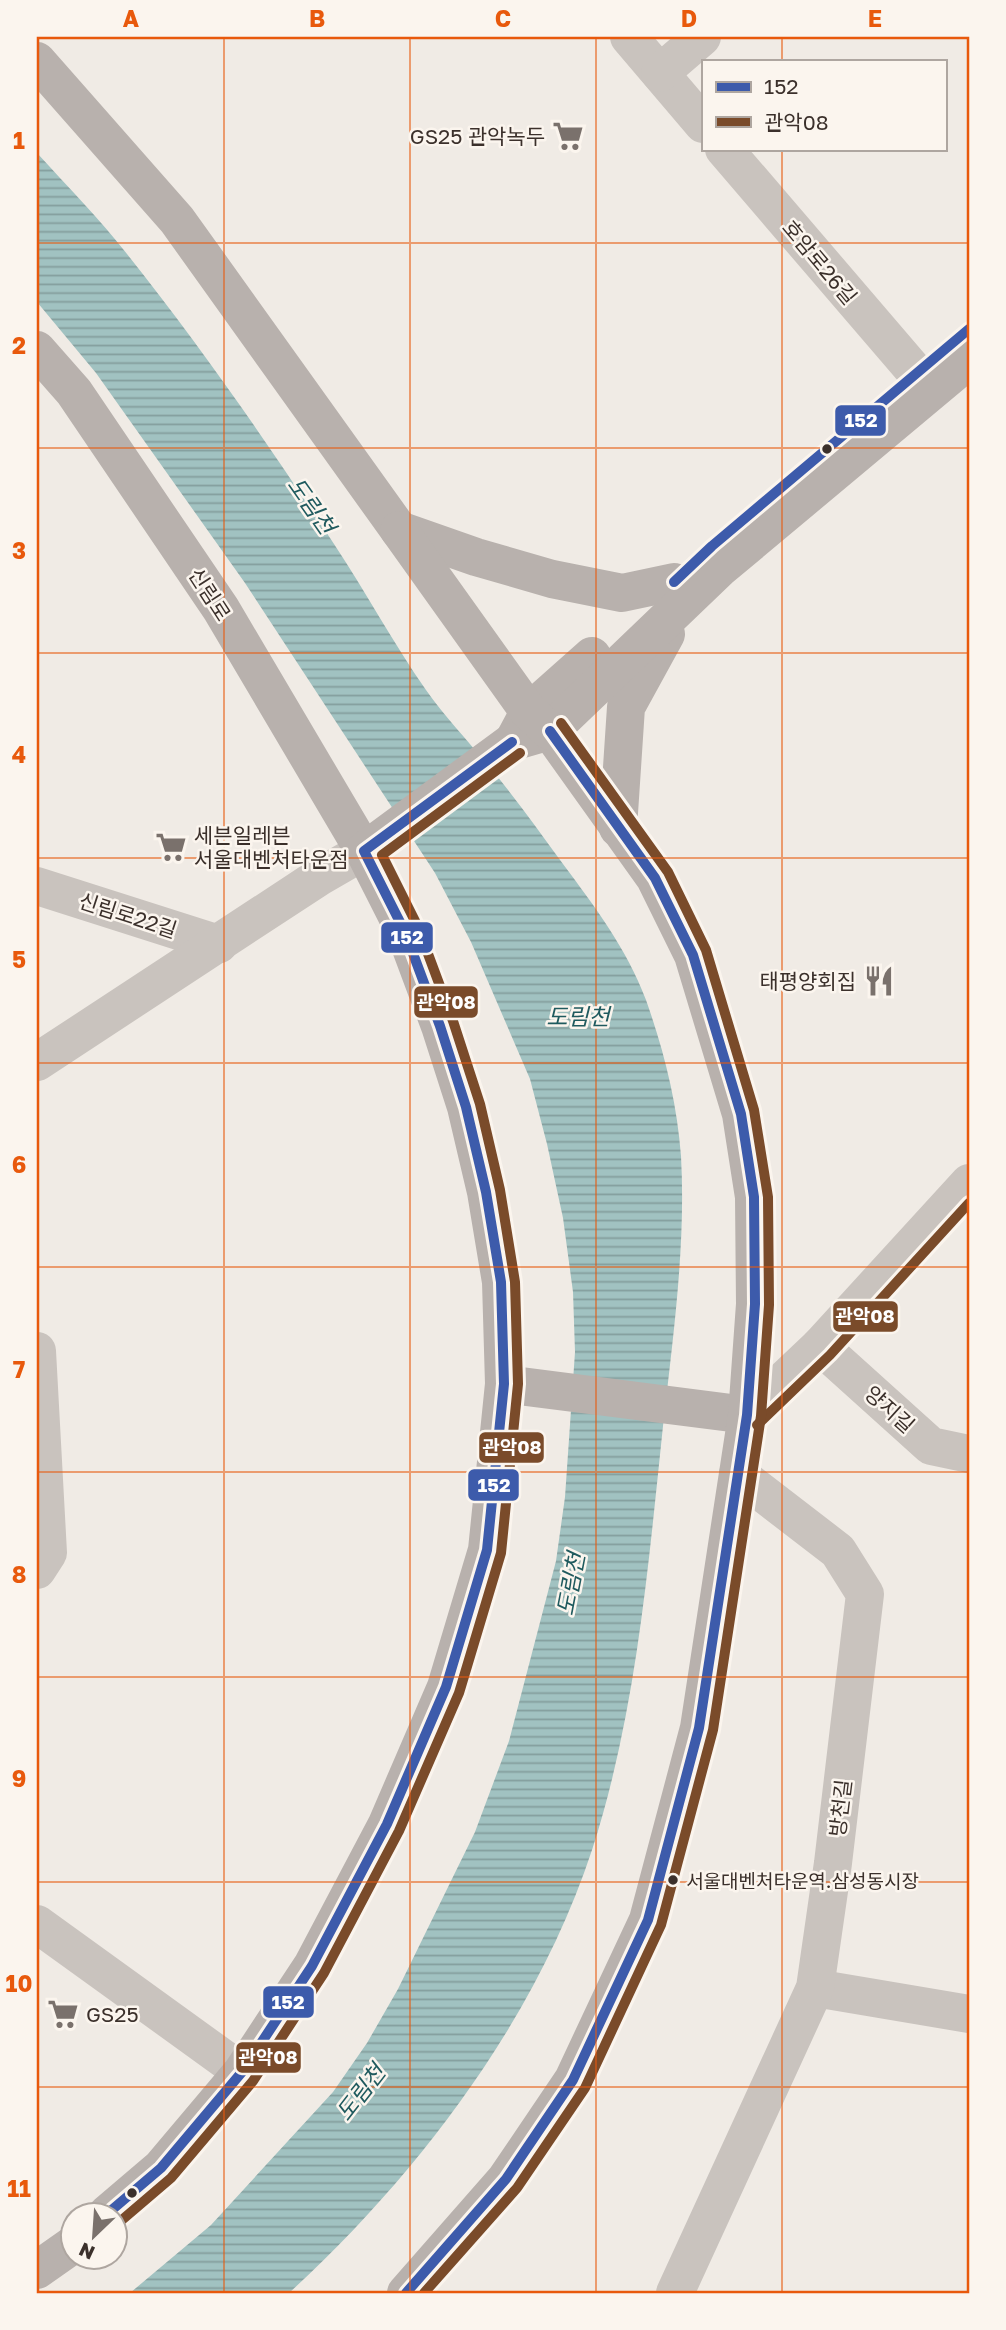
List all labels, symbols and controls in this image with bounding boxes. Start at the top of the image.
text: A [123,4,140,32]
text: B [309,4,325,32]
text: C [495,4,511,32]
text: D [681,4,697,32]
text: E [868,4,882,32]
legend [702,60,946,150]
text: 152 [764,73,799,99]
text: 관악08 [764,109,828,135]
supermarket icon: GS25 관악녹두 [551,119,585,153]
place label: GS25 관악녹두 [410,123,545,149]
text: 1 [13,126,25,154]
street label: 호암로26길 [777,215,863,309]
text: 2 [12,331,26,359]
line badge: 152 [834,404,887,437]
text: 152 [845,408,877,431]
unlabelled marker [820,442,834,456]
water label: 도림천 [282,471,343,541]
text: 3 [12,536,26,564]
street label: 신림로 [183,563,237,625]
text: 4 [12,740,26,768]
place label: 세븐일레븐 서울대벤처타운점 [194,822,349,872]
supermarket icon: 세븐일레븐 서울대벤처타운점 [154,830,188,864]
street label: 신림로22길 [76,887,180,943]
line badge: 152 [380,921,434,954]
text: 152 [391,925,423,948]
text: 5 [12,945,26,973]
restaurant icon: 태평양회집 [862,964,896,998]
place label: 태평양회집 [759,968,856,994]
line badge: 관악08 [413,985,479,1019]
text: 관악08 [416,990,476,1013]
water label: 도림천 [546,1002,613,1030]
text: 6 [12,1150,26,1178]
line badge: 관악08 [832,1300,899,1333]
text: 관악08 [835,1304,895,1327]
text: 7 [13,1355,25,1383]
street label: 양지길 [860,1380,920,1438]
line badge: 관악08 [478,1431,545,1464]
text: 관악08 [482,1435,542,1458]
line badge: 152 [467,1468,520,1502]
text: 152 [478,1473,510,1496]
water label: 도림천 [550,1547,590,1618]
text: 8 [12,1560,26,1588]
text: 9 [12,1764,26,1792]
street label: 방천길 [824,1778,856,1838]
place label: 서울대벤처타운역.삼성동시장 [686,1869,919,1892]
marker: 서울대벤처타운역.삼성동시장 [666,1873,680,1887]
text: 10 [6,1969,32,1997]
line badge: 152 [262,1985,315,2019]
text: 152 [272,1990,304,2013]
supermarket icon: GS25 [46,1997,80,2031]
place label: GS25 [86,2001,139,2027]
line badge: 관악08 [235,2041,302,2074]
text: 관악08 [238,2045,298,2068]
water label: 도림천 [329,2056,392,2126]
text: 11 [7,2174,31,2202]
unlabelled marker [125,2186,139,2200]
north arrow [60,2200,130,2270]
text: N [75,2238,98,2265]

